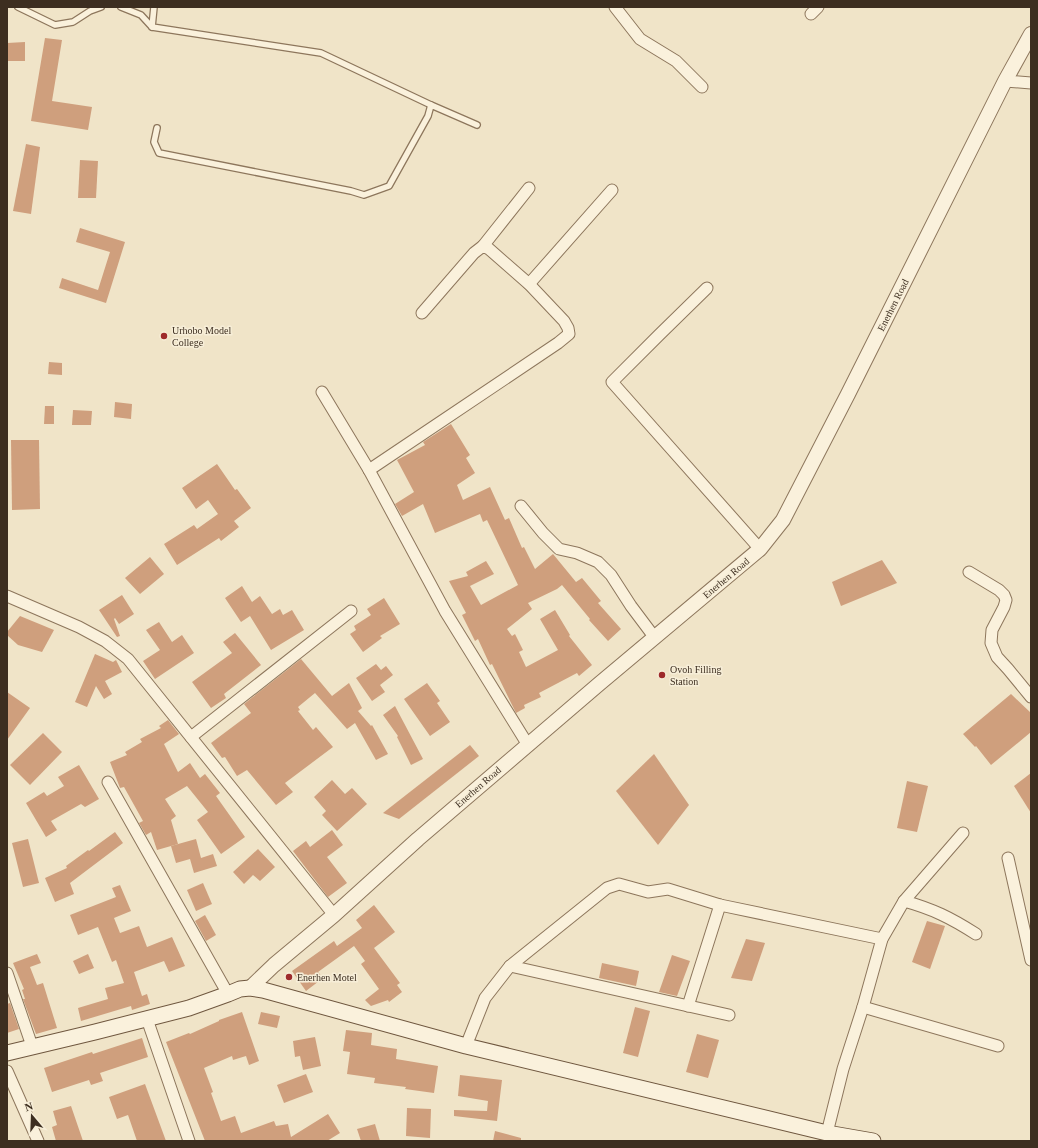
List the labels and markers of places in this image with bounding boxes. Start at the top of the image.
place label: Urhobo Model College [172,325,231,348]
marker: Urhobo Model College [159,331,169,341]
place label: Ovoh Filling Station [670,664,721,687]
marker: Ovoh Filling Station [657,670,667,680]
marker: Enerhen Motel [284,972,294,982]
place label: Enerhen Motel [297,972,357,983]

